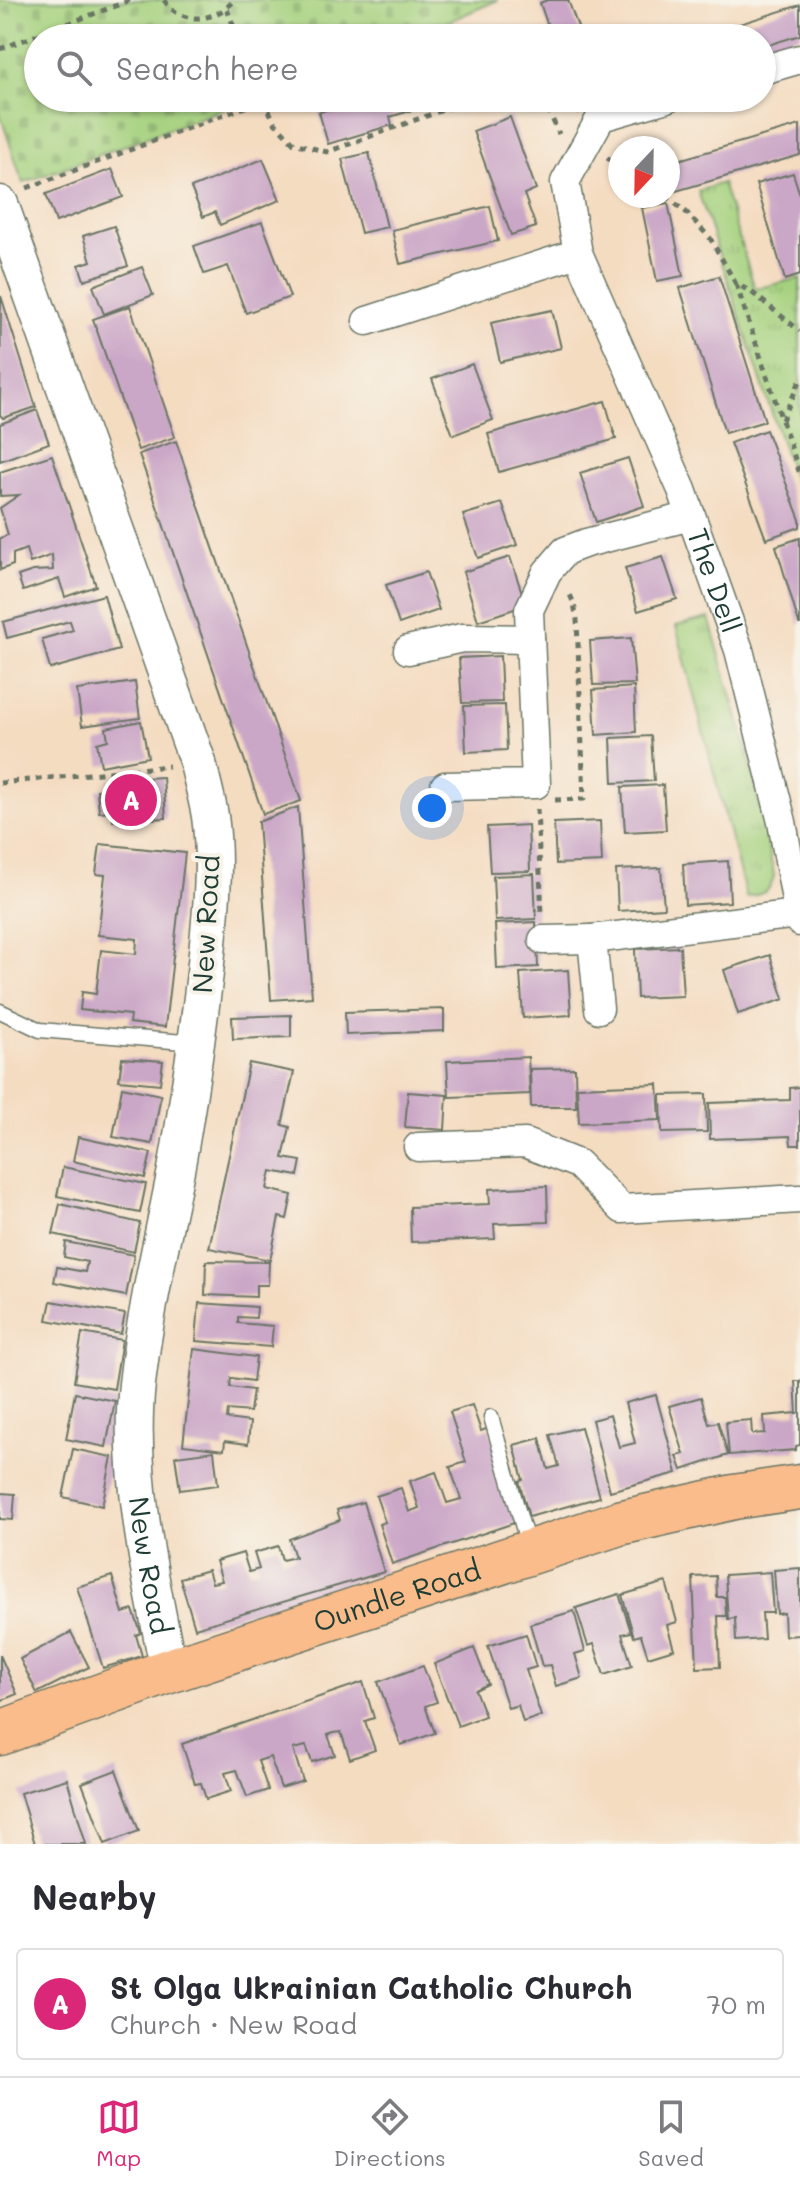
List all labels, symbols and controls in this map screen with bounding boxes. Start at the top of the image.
search box [24,24,776,112]
icon: search [52,46,96,90]
text: Search here [116,48,299,88]
north arrow [608,136,680,208]
street label: The Dell [680,523,750,637]
pin: A [105,770,157,830]
your location [412,788,452,828]
street label: New Road [183,854,227,994]
street label: New Road [122,1495,180,1637]
street label: Oundle Road [308,1551,485,1639]
text: Nearby [32,1874,157,1919]
text: St Olga Ukrainian Catholic Church [110,1967,632,2007]
text: A [51,1987,69,2021]
text: 70 m [706,1987,766,2021]
text: Church · New Road [110,2007,357,2041]
tab: Map [96,2095,141,2172]
tab: Directions [334,2095,446,2172]
tab: Saved [638,2095,704,2172]

